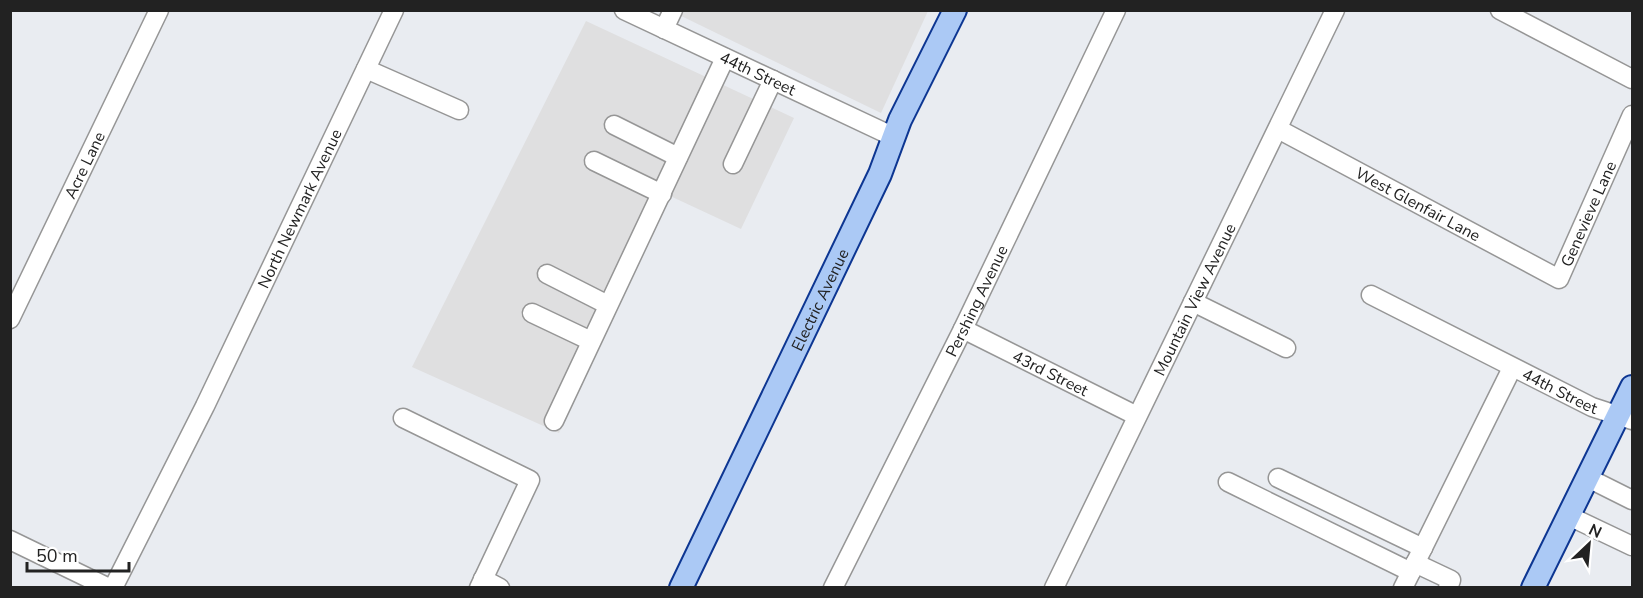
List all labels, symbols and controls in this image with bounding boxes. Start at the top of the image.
street label: 44th Street [716,47,800,101]
street label: North Newmark Avenue [253,125,348,292]
street label: Acre Lane [60,128,111,203]
street label: Genevieve Lane [1556,158,1622,270]
street label: West Glenfair Lane [1351,162,1484,247]
street label: Mountain View Avenue [1149,220,1242,380]
street label: Pershing Avenue [941,242,1014,361]
street label: Electric Avenue [787,245,854,355]
street label: 43rd Street [1009,346,1092,402]
street label: 44th Street [1518,363,1600,420]
north arrow [1559,514,1619,574]
text: N [1585,519,1605,544]
scale bar [27,535,129,573]
text: 50 m [36,544,78,568]

